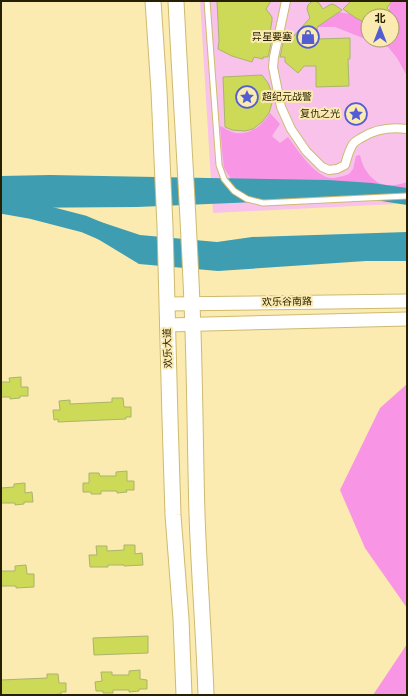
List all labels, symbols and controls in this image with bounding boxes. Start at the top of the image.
north arrow [360,8,400,48]
text: 北 [375,11,386,26]
shop icon: 异星要塞 [295,24,321,50]
place label: 异星要塞 [252,30,292,44]
place icon: 超纪元战警 [234,84,260,110]
place label: 超纪元战警 [262,90,312,104]
place icon: 复仇之光 [343,101,369,127]
place label: 复仇之光 [300,107,340,121]
street label: 欢乐谷南路 [262,295,312,309]
street label: 欢乐大道 [160,328,176,368]

